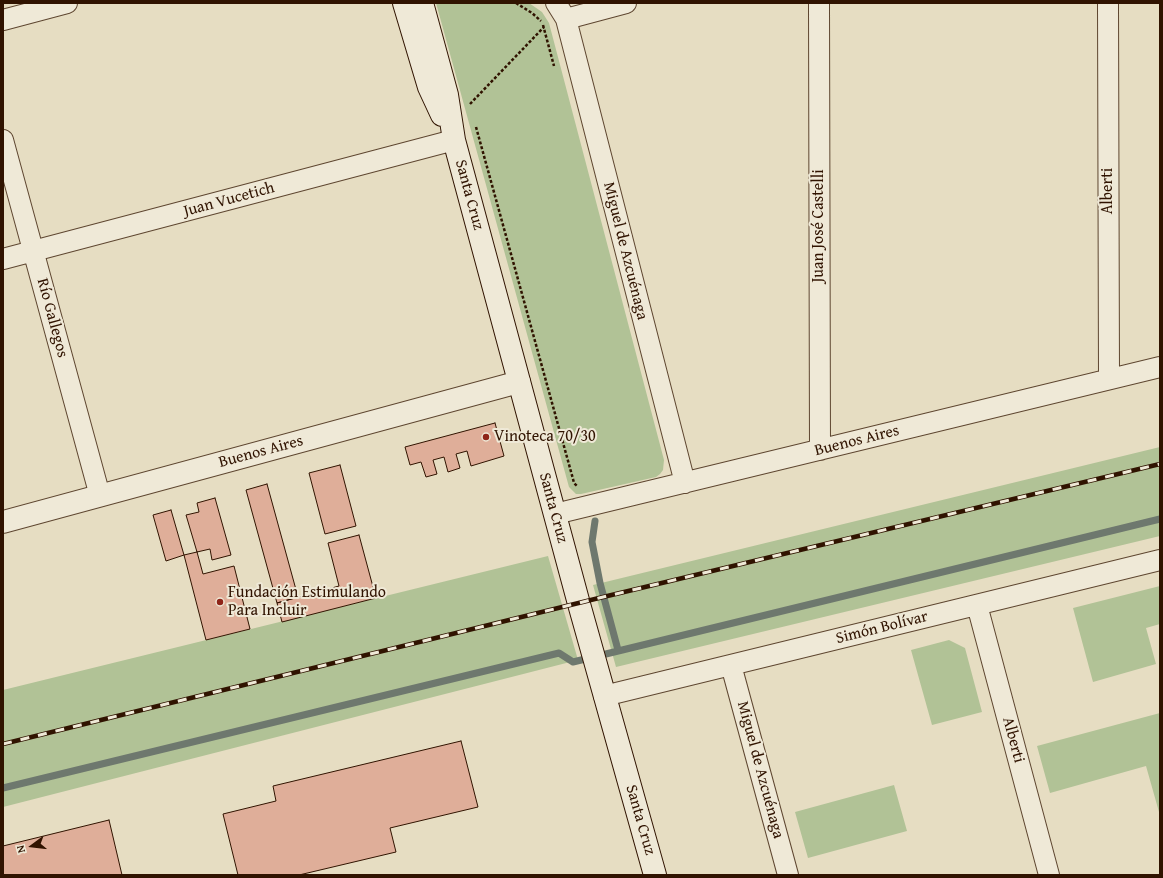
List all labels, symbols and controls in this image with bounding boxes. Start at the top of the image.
street label: Santa Cruz [450,158,488,232]
street label: Alberti [1098,168,1118,214]
street label: Juan José Castelli [809,169,829,283]
street label: Juan Vucetich [181,179,277,221]
street label: Miguel de Azcuénaga [599,180,651,322]
street label: Río Gallegos [32,276,72,360]
street label: Buenos Aires [813,421,901,461]
place label: Vinoteca 70/30 [494,427,596,447]
street label: Buenos Aires [217,432,305,472]
marker: Vinoteca 70/30 [481,432,491,442]
street label: Santa Cruz [534,471,572,545]
place label: Fundación Estimulando Para Incluir [228,583,386,621]
marker: Fundación Estimulando Para Incluir [215,597,225,607]
street label: Simón Bolívar [834,607,930,649]
street label: Miguel de Azcuénaga [732,699,788,841]
street label: Alberti [998,715,1028,765]
street label: Santa Cruz [621,783,659,857]
north arrow [12,826,52,866]
text: N [12,843,29,855]

